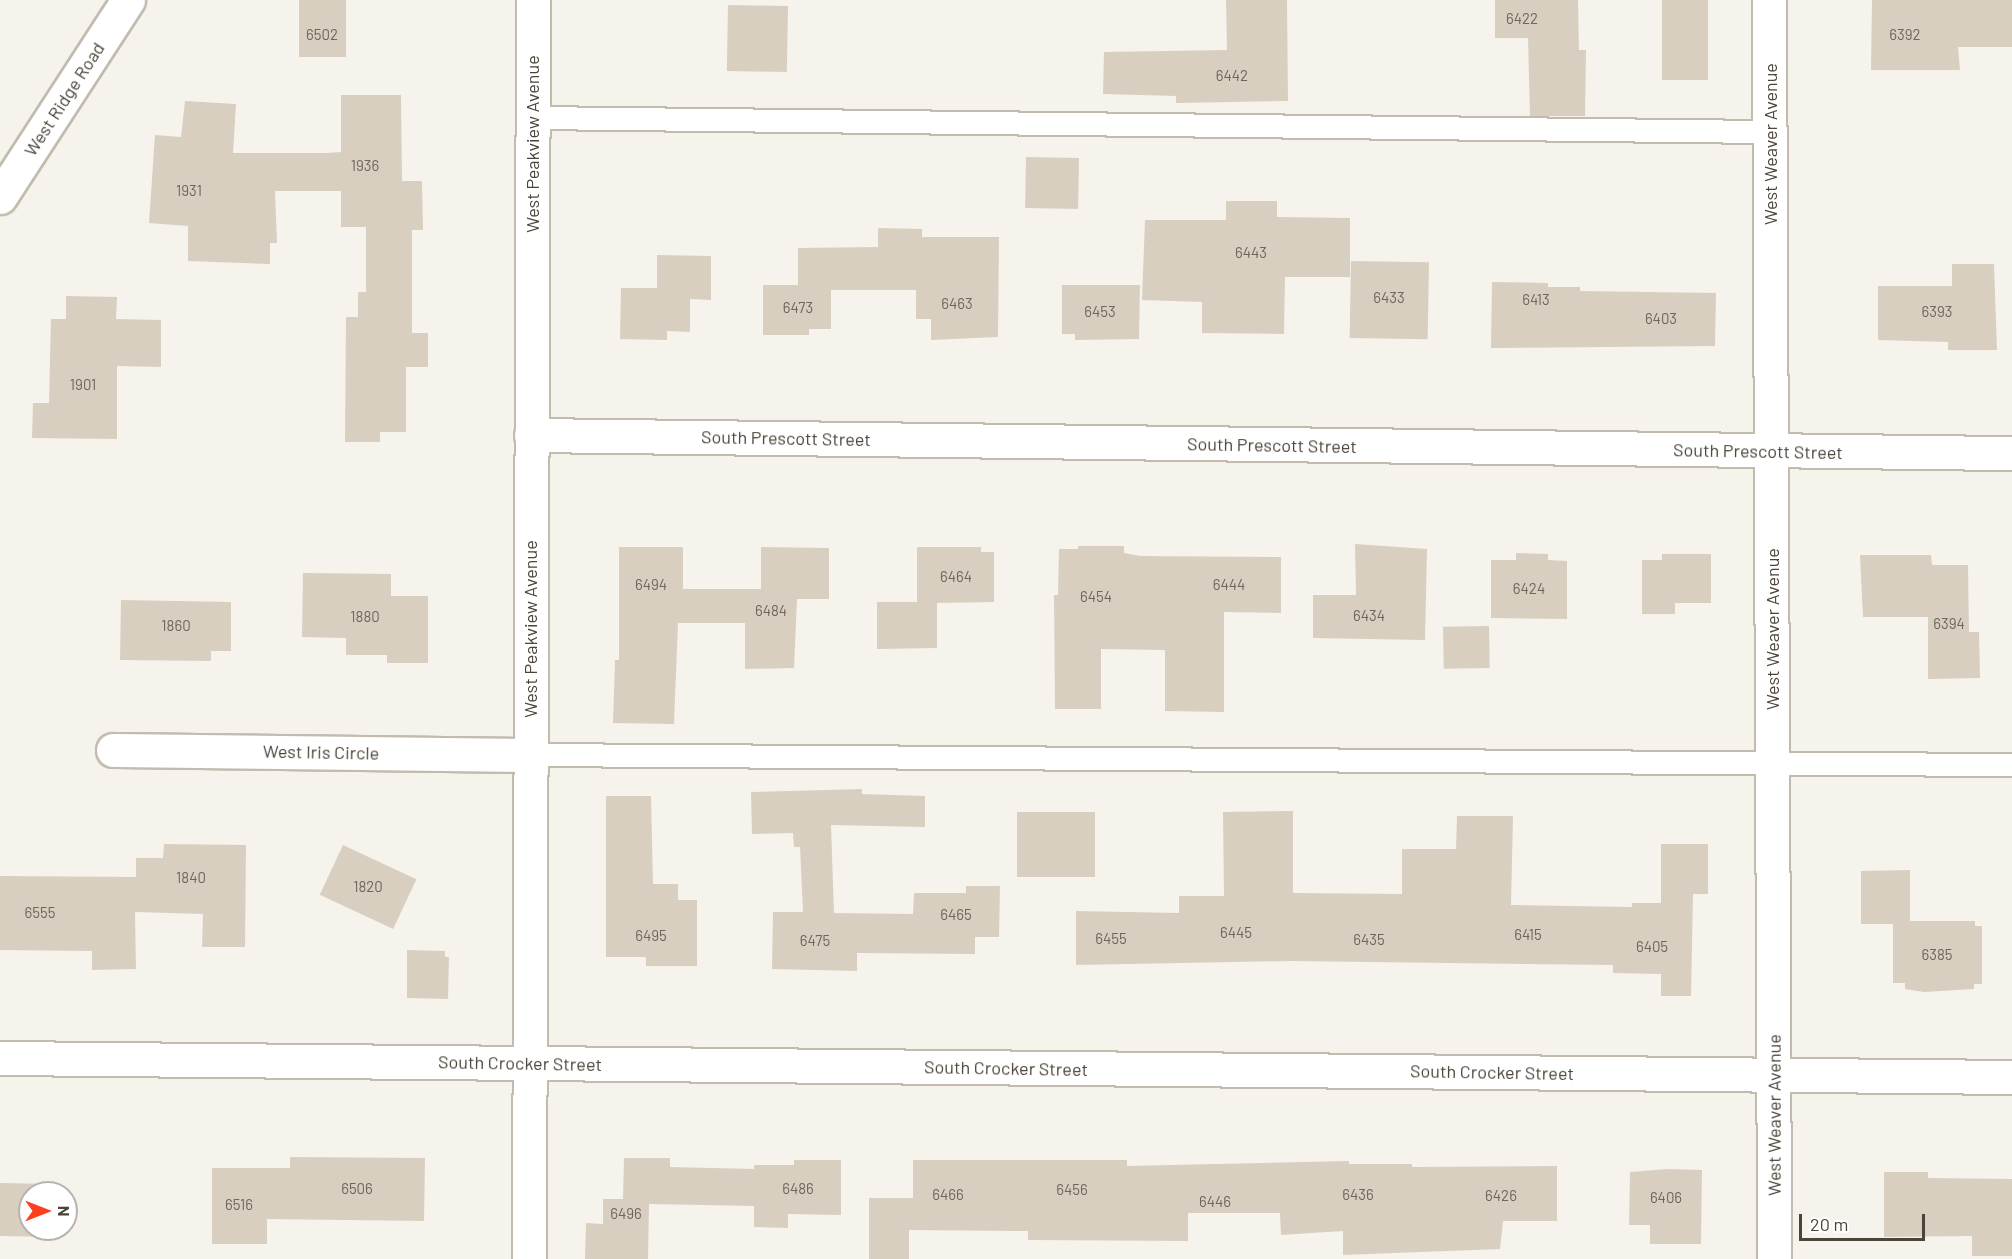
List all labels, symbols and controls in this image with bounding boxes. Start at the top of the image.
house number: 6422 [1506,10,1538,28]
house number: 6502 [306,26,338,44]
house number: 6392 [1889,26,1921,44]
street label: West Ridge Road [19,38,109,160]
street label: West Peakview Avenue [521,55,543,233]
street label: West Weaver Avenue [1759,63,1781,225]
house number: 6442 [1216,67,1248,85]
house number: 1936 [351,157,379,175]
house number: 1931 [176,182,202,200]
house number: 6443 [1235,244,1267,262]
house number: 6433 [1373,289,1405,307]
house number: 6413 [1522,291,1550,309]
house number: 6463 [941,295,973,313]
house number: 6473 [783,299,813,317]
house number: 6453 [1084,303,1116,321]
house number: 6393 [1922,303,1952,321]
house number: 6403 [1645,310,1677,328]
house number: 1901 [70,376,96,394]
street label: South Prescott Street [701,426,871,450]
street label: South Prescott Street [1187,433,1357,457]
street label: South Prescott Street [1673,439,1843,463]
street label: West Peakview Avenue [519,540,541,718]
street label: West Weaver Avenue [1761,548,1783,710]
house number: 6464 [940,568,972,586]
house number: 6494 [635,576,667,594]
house number: 6444 [1213,576,1245,594]
house number: 6424 [1513,580,1545,598]
house number: 6454 [1080,588,1112,606]
house number: 6484 [755,602,787,620]
house number: 6434 [1353,607,1385,625]
house number: 1880 [350,608,380,626]
house number: 6394 [1933,615,1965,633]
house number: 1860 [161,617,191,635]
street label: West Iris Circle [263,740,379,764]
house number: 1840 [176,869,206,887]
house number: 1820 [353,878,383,896]
house number: 6555 [25,904,55,922]
house number: 6465 [940,906,972,924]
house number: 6445 [1220,924,1252,942]
house number: 6415 [1514,926,1542,944]
house number: 6495 [635,927,667,945]
house number: 6455 [1095,930,1127,948]
house number: 6435 [1353,931,1385,949]
house number: 6475 [800,932,830,950]
house number: 6405 [1636,938,1668,956]
house number: 6385 [1922,946,1952,964]
street label: West Weaver Avenue [1763,1034,1785,1196]
street label: South Crocker Street [438,1051,602,1075]
street label: South Crocker Street [924,1056,1088,1080]
street label: South Crocker Street [1410,1060,1574,1084]
house number: 6506 [341,1180,373,1198]
house number: 6486 [782,1180,814,1198]
north arrow [18,1181,78,1241]
house number: 6456 [1056,1181,1088,1199]
house number: 6466 [932,1186,964,1204]
house number: 6436 [1342,1186,1374,1204]
house number: 6426 [1485,1187,1517,1205]
house number: 6406 [1650,1189,1682,1207]
house number: 6446 [1199,1193,1231,1211]
house number: 6516 [225,1196,253,1214]
scale bar [1802,1202,1928,1240]
house number: 6496 [610,1205,642,1223]
text: N [55,1206,74,1216]
text: 20 m [1810,1213,1848,1235]

